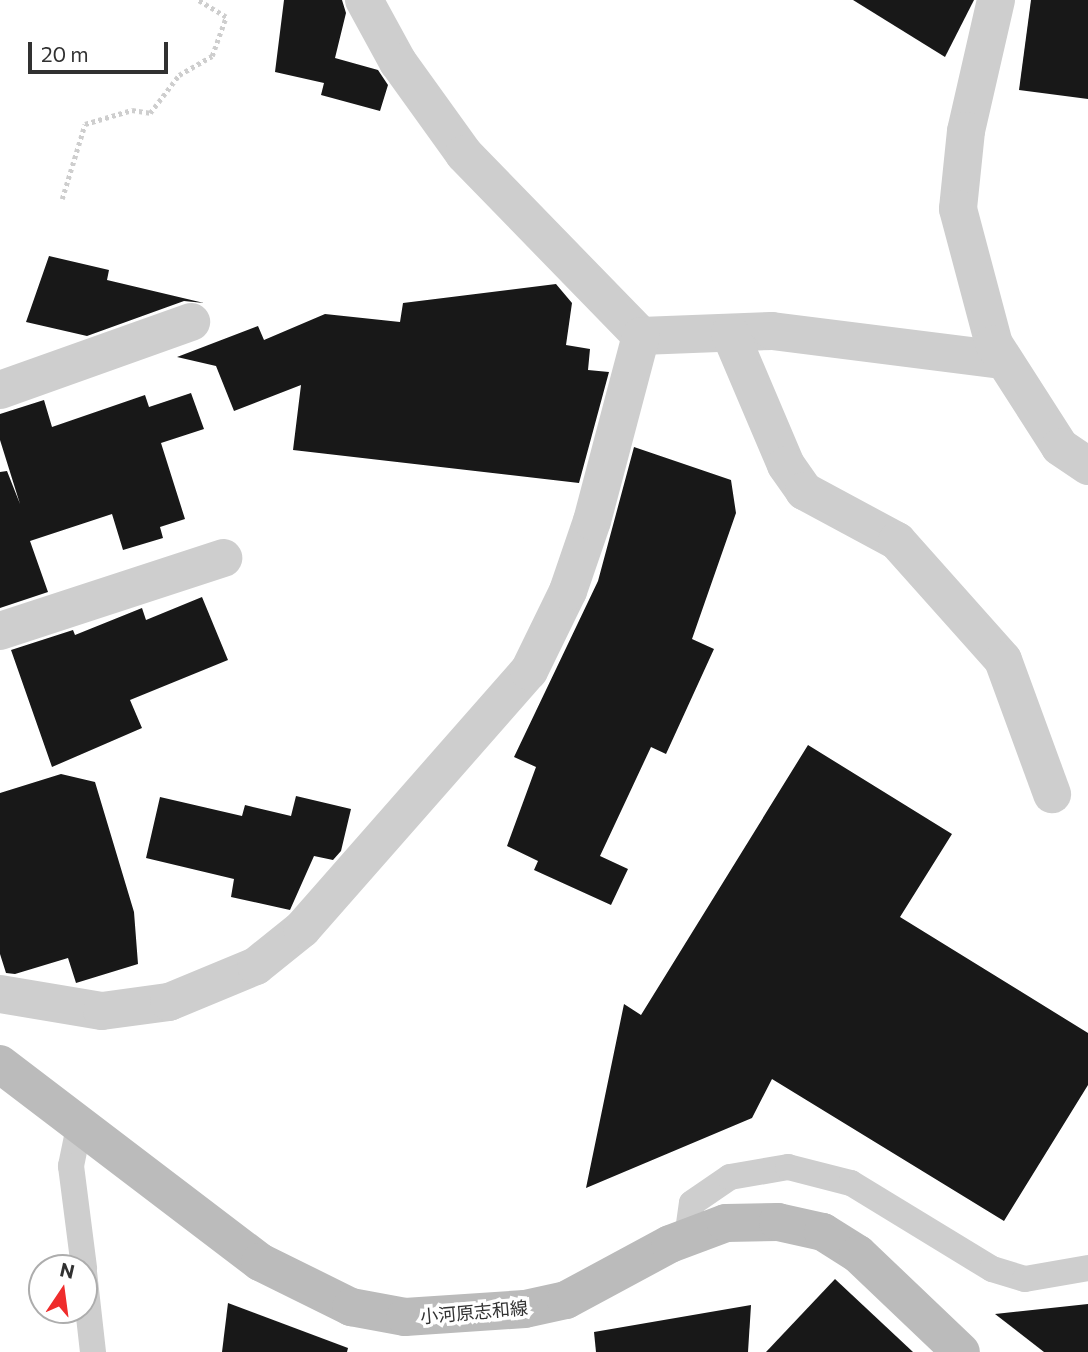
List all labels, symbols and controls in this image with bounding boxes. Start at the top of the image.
scale bar [32,28,172,72]
text: 20 m [41,41,89,66]
north arrow [28,1254,98,1324]
text: N [58,1257,77,1283]
street label: 小河原志和線 [419,1297,529,1327]

